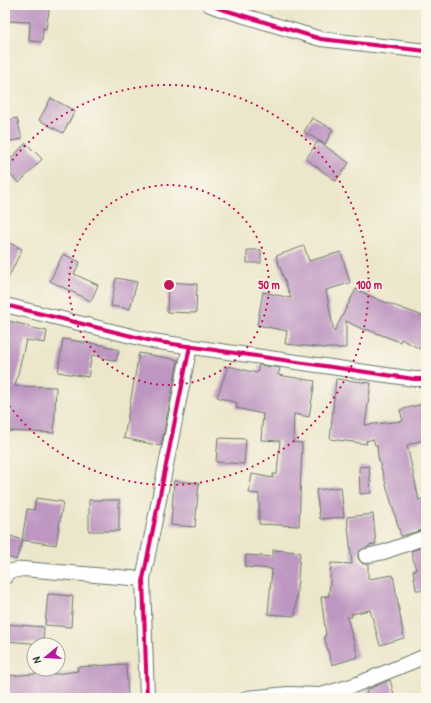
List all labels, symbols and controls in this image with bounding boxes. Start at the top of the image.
text: 50 m [258,276,280,293]
text: 100 m [356,276,382,293]
centre of rings [162,278,176,292]
north arrow [26,637,66,677]
text: N [29,655,44,665]

